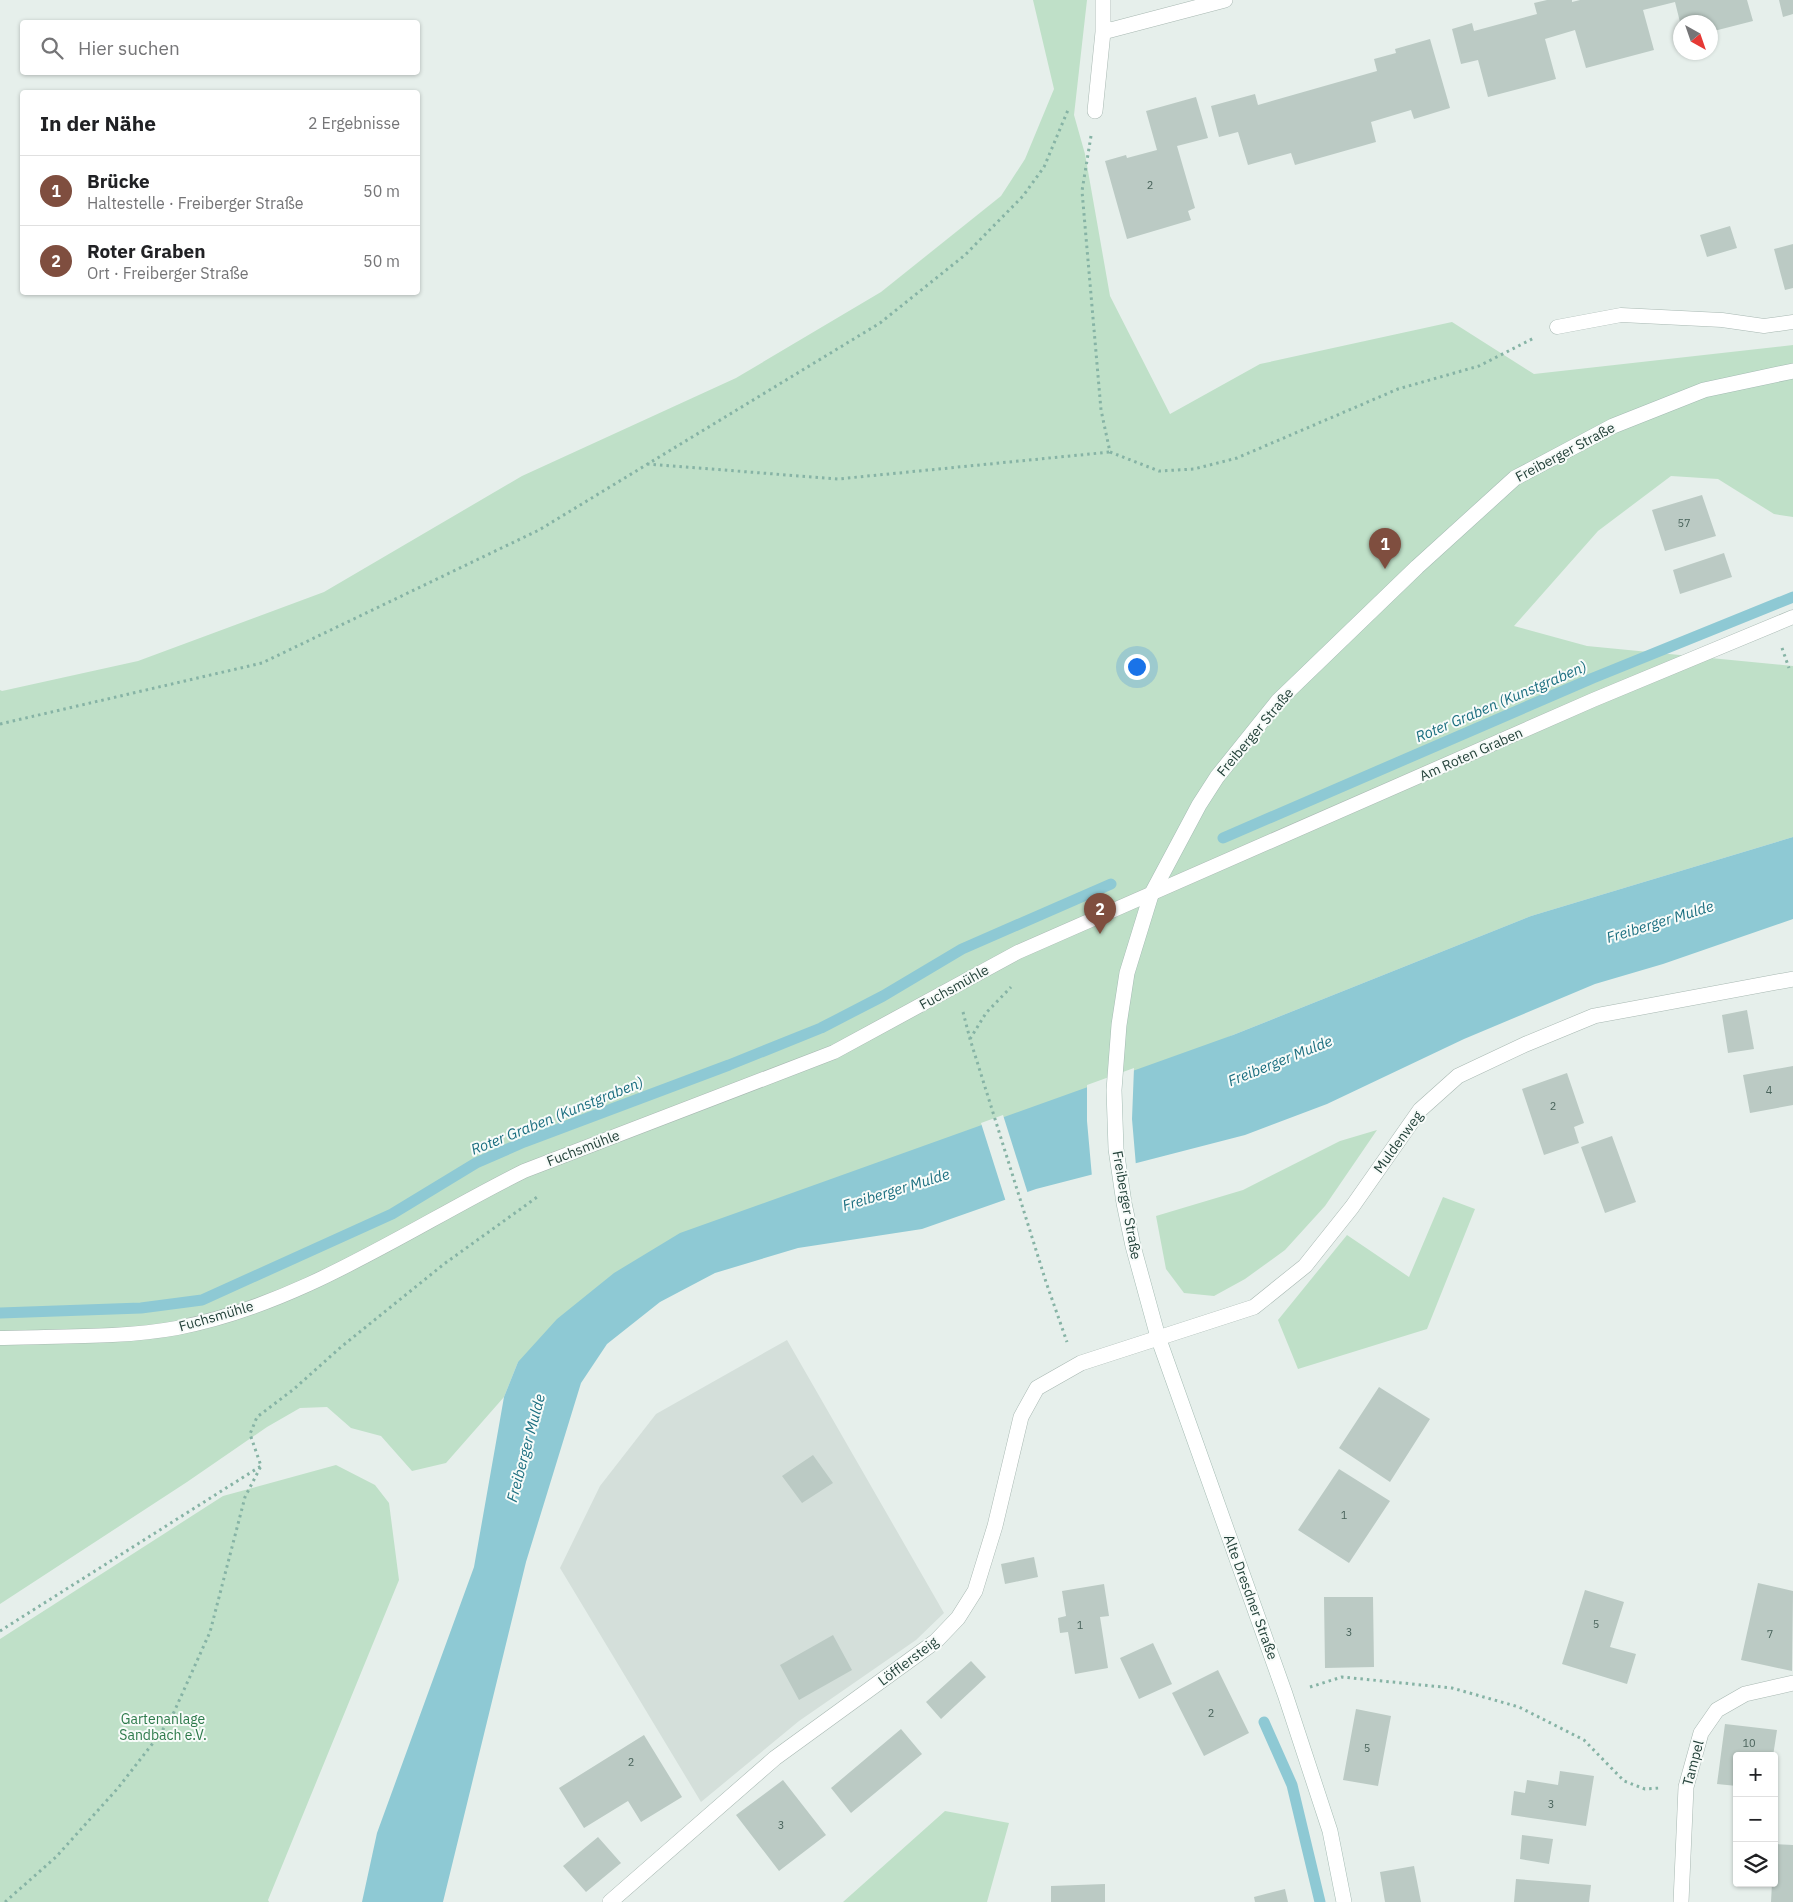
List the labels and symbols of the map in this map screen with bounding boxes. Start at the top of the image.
north arrow [1673,15,1718,60]
house number: 2 [1147,178,1153,192]
street label: Freiberger Straße [1512,418,1618,486]
house number: 57 [1677,516,1691,530]
pin: 1 [1369,528,1401,569]
your location [1124,654,1150,680]
water label: Roter Graben (Kunstgraben) [1412,657,1589,746]
street label: Freiberger Straße [1213,684,1297,780]
street label: Am Roten Graben [1417,723,1525,785]
pin: 2 [1084,893,1116,934]
water label: Freiberger Mulde [1604,896,1716,947]
street label: Fuchsmühle [916,960,992,1014]
water label: Freiberger Mulde [1225,1031,1335,1090]
water label: Roter Graben (Kunstgraben) [468,1072,646,1159]
house number: 4 [1766,1083,1773,1097]
house number: 2 [1550,1099,1556,1113]
street label: Muldenweg [1369,1107,1427,1177]
street label: Fuchsmühle [544,1126,622,1170]
street label: Freiberger Straße [1109,1149,1145,1261]
water label: Freiberger Mulde [840,1164,952,1215]
street label: Fuchsmühle [177,1297,256,1335]
water label: Freiberger Mulde [502,1391,549,1504]
house number: 1 [1341,1508,1348,1522]
street label: Alte Dresdner Straße [1220,1532,1282,1662]
house number: 5 [1593,1617,1599,1631]
house number: 1 [1077,1618,1084,1632]
house number: 3 [1346,1625,1352,1639]
house number: 7 [1767,1627,1773,1641]
street label: Löfflersteig [874,1632,942,1689]
house number: 2 [1208,1706,1214,1720]
park label: Gartenanlage Sandbach e.V. [119,1710,207,1744]
house number: 10 [1742,1736,1756,1750]
street label: Tampel [1678,1738,1708,1788]
house number: 5 [1364,1741,1370,1755]
house number: 2 [628,1755,634,1769]
house number: 3 [1548,1797,1554,1811]
house number: 3 [778,1818,784,1832]

